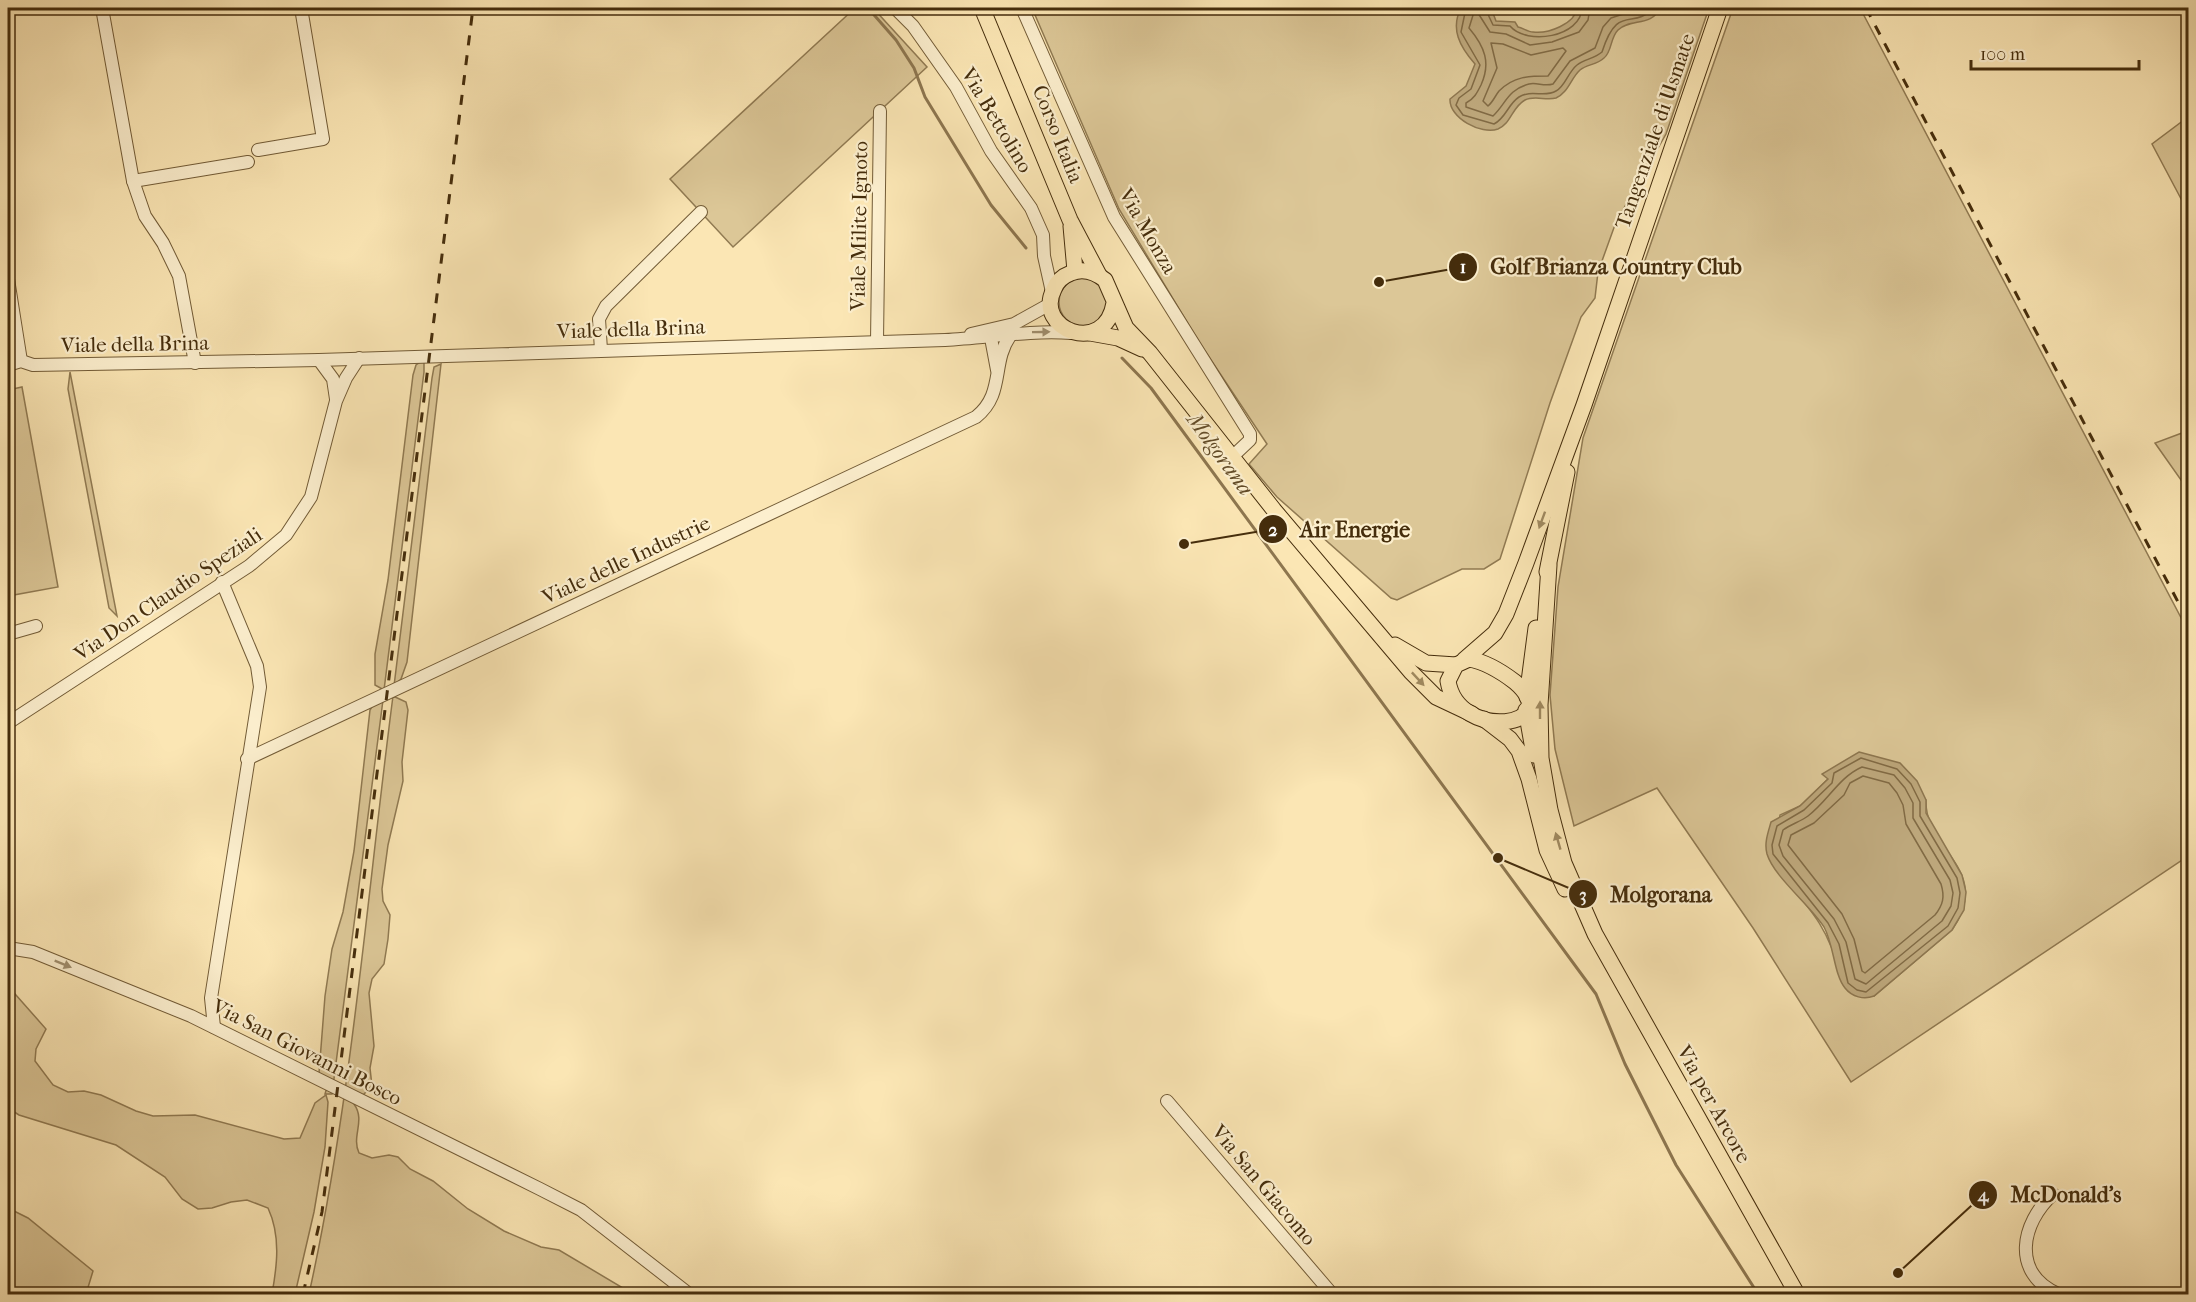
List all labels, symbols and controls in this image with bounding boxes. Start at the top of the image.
street label: Tangenziale di Usmate [1610,30,1700,232]
scale bar [1971,33,2139,71]
text: 100 m [1980,44,2025,65]
street label: Via Bettolino [956,62,1038,177]
street label: Corso Italia [1028,82,1089,187]
street label: Viale Milite Ignoto [846,141,872,312]
street label: Via Monza [1113,183,1182,278]
callout: Golf Brianza Country Club [1448,247,1753,287]
text: Golf Brianza Country Club [1490,254,1742,280]
text: 1 [1460,257,1466,278]
street label: Viale della Brina [555,314,706,344]
one-way arrow [1032,327,1051,337]
street label: Viale della Brina [60,331,210,357]
water label: Molgorana [1180,406,1259,501]
callout: Air Energie [1258,509,1422,549]
street label: Viale delle Industrie [537,511,714,610]
one-way arrow [1537,511,1547,529]
text: Air Energie [1298,517,1410,543]
text: 2 [1268,520,1278,541]
street label: Via Don Claudio Speziali [69,522,266,666]
one-way arrow [1411,672,1425,687]
one-way arrow [1535,701,1545,720]
one-way arrow [1553,832,1562,850]
callout: Molgorana [1568,874,1724,914]
text: Molgorana [1609,882,1713,908]
text: 3 [1579,885,1587,906]
one-way arrow [55,959,73,969]
street label: Via San Giovanni Bosco [207,993,406,1110]
street label: Via per Arcore [1671,1040,1756,1167]
street label: Via San Giacomo [1206,1119,1321,1250]
callout: McDonald's [1968,1175,2133,1215]
text: McDonald's [2010,1182,2121,1208]
text: 4 [1977,1185,1990,1206]

